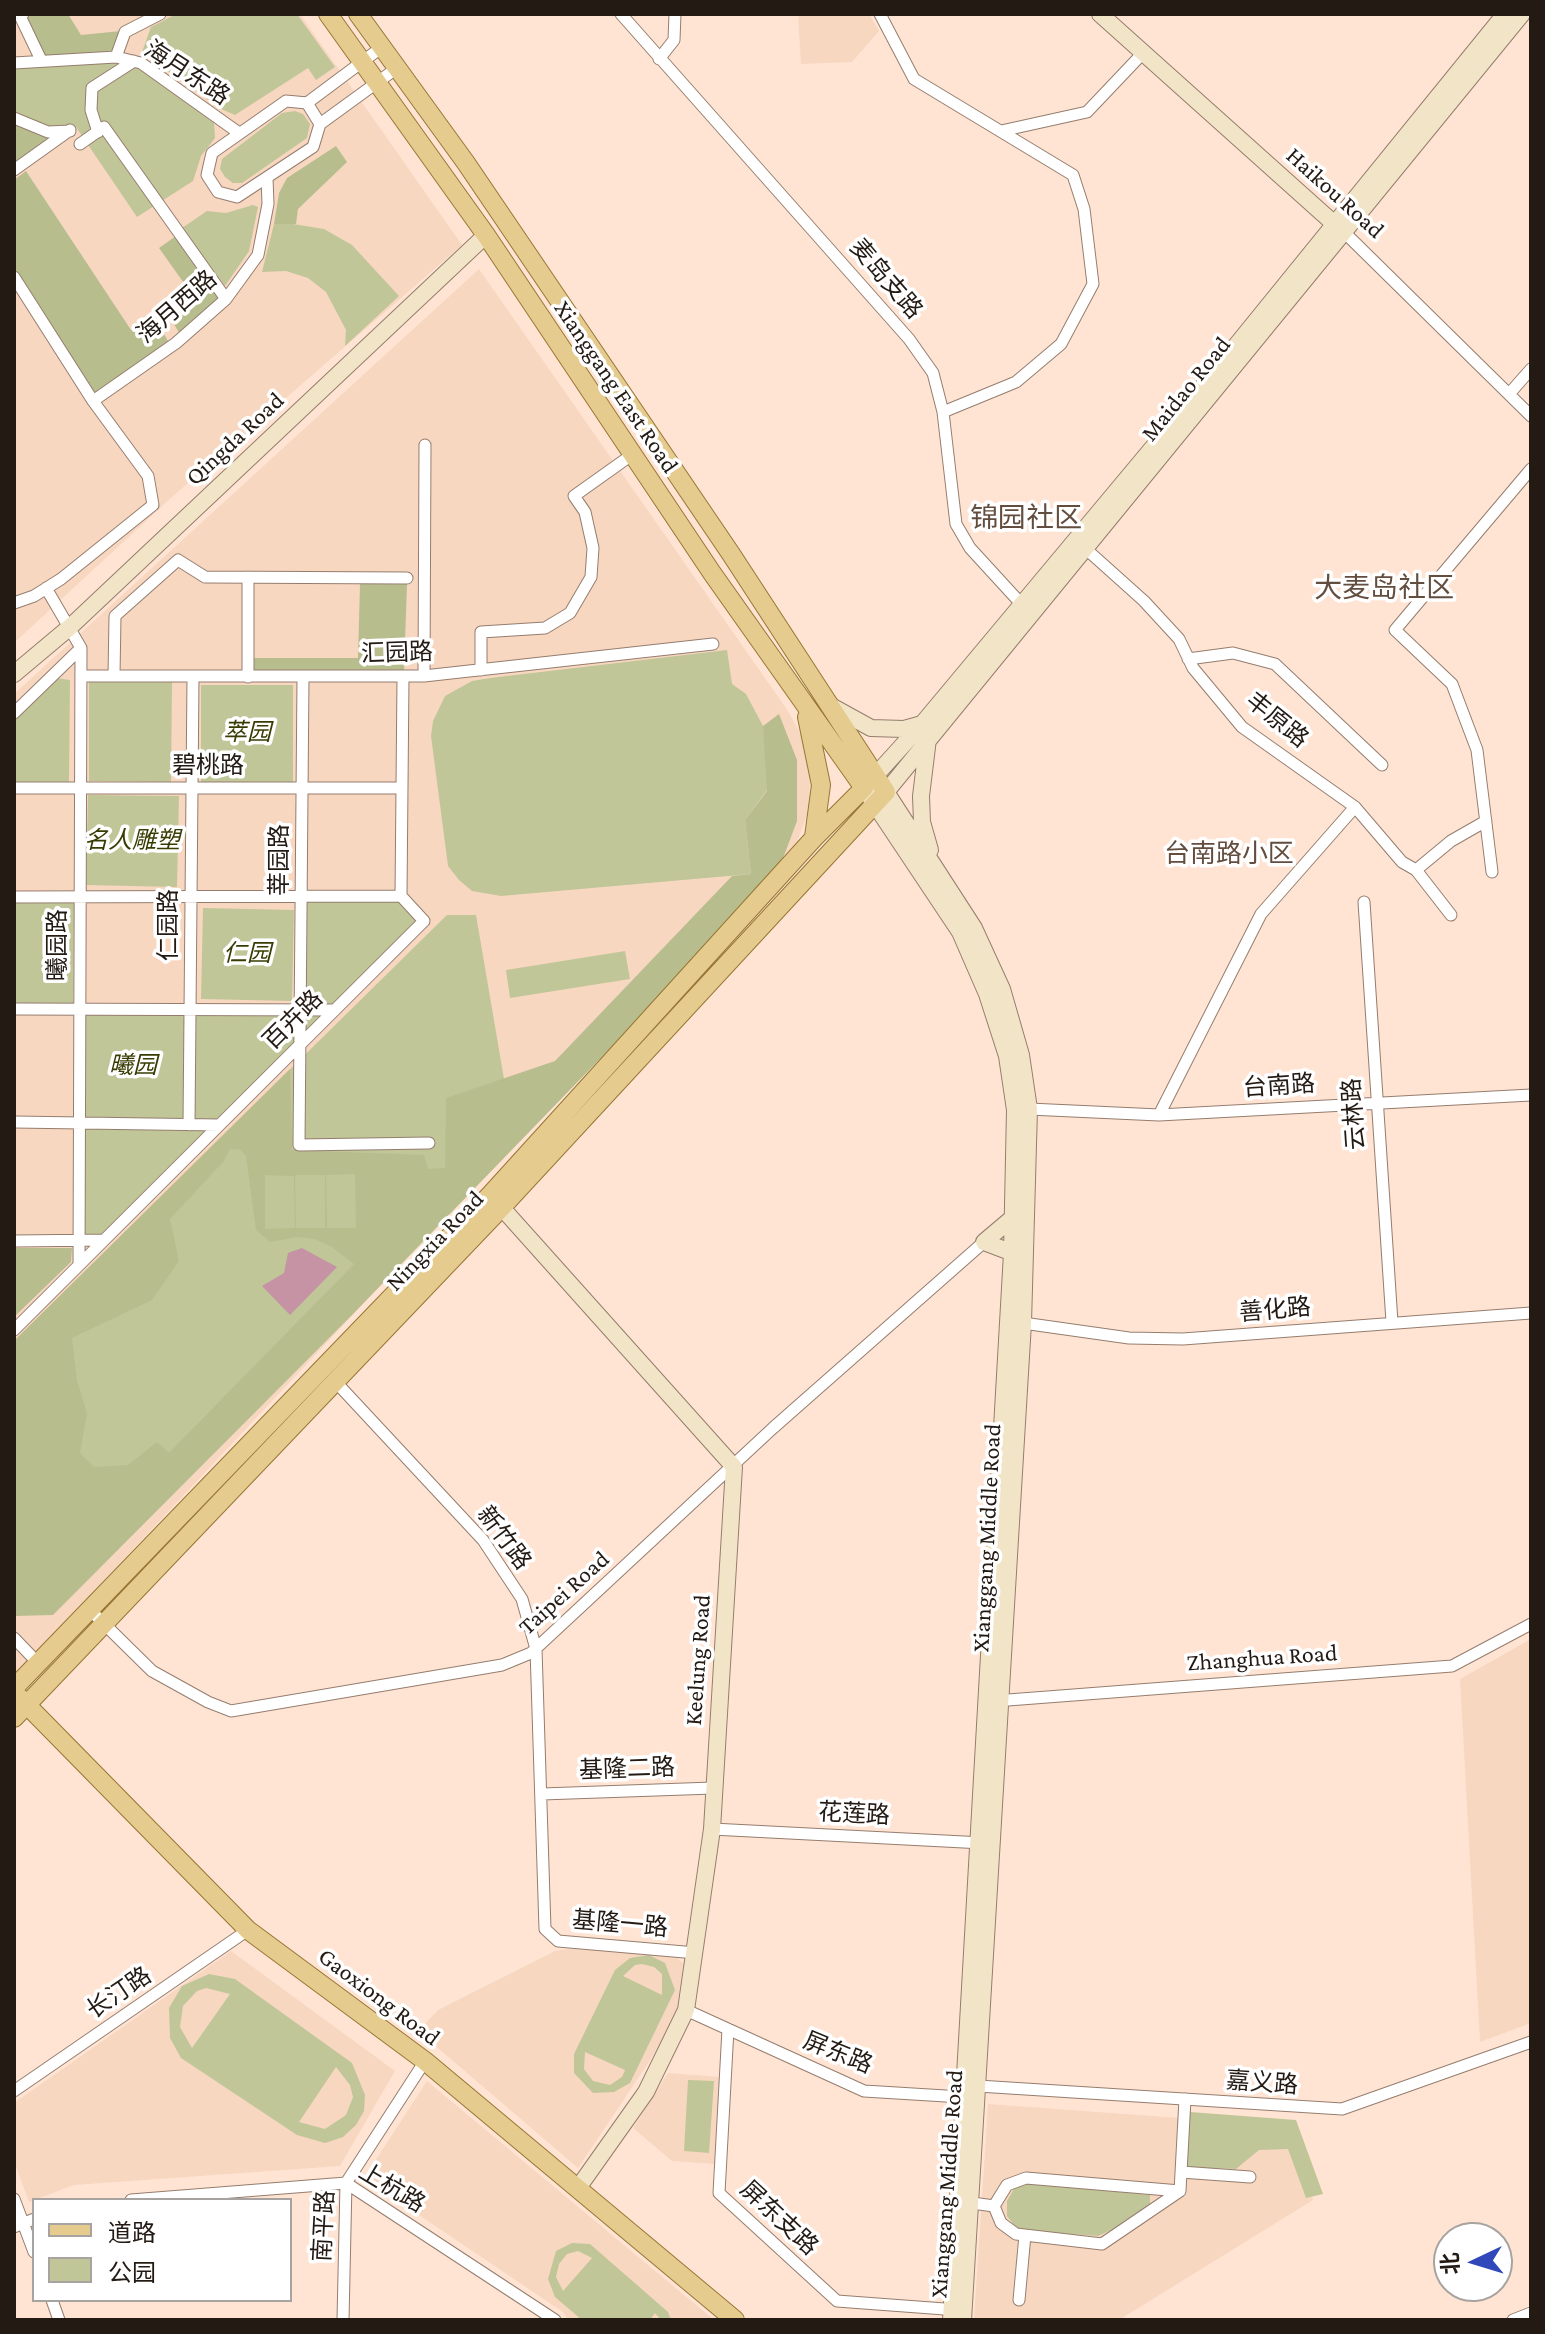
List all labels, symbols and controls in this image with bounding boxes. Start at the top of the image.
street label: 海月东路 [139,35,235,111]
street label: Haikou Road [1280,141,1390,245]
street label: 麦岛支路 [844,233,928,325]
street label: 海月西路 [131,265,223,349]
street label: Xianggang East Road [548,295,684,479]
street label: Maidao Road [1135,331,1237,447]
street label: Qingda Road [180,386,290,492]
district label: 锦园社区 [970,501,1082,535]
district label: 大麦岛社区 [1314,571,1454,605]
street label: 汇园路 [361,637,433,669]
street label: 丰原路 [1240,686,1314,754]
park label: 萃园 [223,719,271,747]
street label: 碧桃路 [172,752,244,780]
street label: 莘园路 [266,824,294,896]
park label: 名人雕塑 [84,827,180,855]
district label: 台南路小区 [1164,838,1294,870]
street label: 仁园路 [155,889,183,961]
street label: 曦园路 [44,909,72,981]
park label: 仁园 [223,940,271,968]
street label: 百卉路 [257,984,329,1056]
park label: 曦园 [109,1052,157,1080]
street label: 台南路 [1242,1069,1316,1103]
street label: 云林路 [1337,1077,1371,1151]
street label: Ningxia Road [380,1185,490,1297]
street label: 善化路 [1238,1293,1312,1327]
street label: Xianggang Middle Road [967,1423,1007,1653]
street label: 新竹路 [471,1501,537,1575]
street label: Taipei Road [513,1545,615,1641]
street label: Keelung Road [679,1594,717,1726]
street label: Zhanghua Road [1186,1638,1338,1678]
street label: 基隆二路 [579,1753,675,1785]
street label: 花莲路 [817,1798,891,1830]
street label: 基隆一路 [571,1905,669,1943]
street label: Gaoxiong Road [312,1942,446,2052]
street label: 长汀路 [81,1961,157,2025]
street label: 屏东路 [799,2026,877,2080]
street label: 嘉义路 [1225,2066,1299,2100]
street label: Xianggang Middle Road [925,2069,969,2299]
street label: 上杭路 [354,2157,430,2219]
street label: 屏东支路 [734,2175,824,2261]
street label: 南平路 [308,2189,340,2263]
legend [32,2198,292,2302]
text: 道路 [108,2219,156,2246]
north arrow [1433,2222,1513,2302]
text: 北 [1437,2252,1464,2275]
text: 公园 [108,2259,156,2286]

